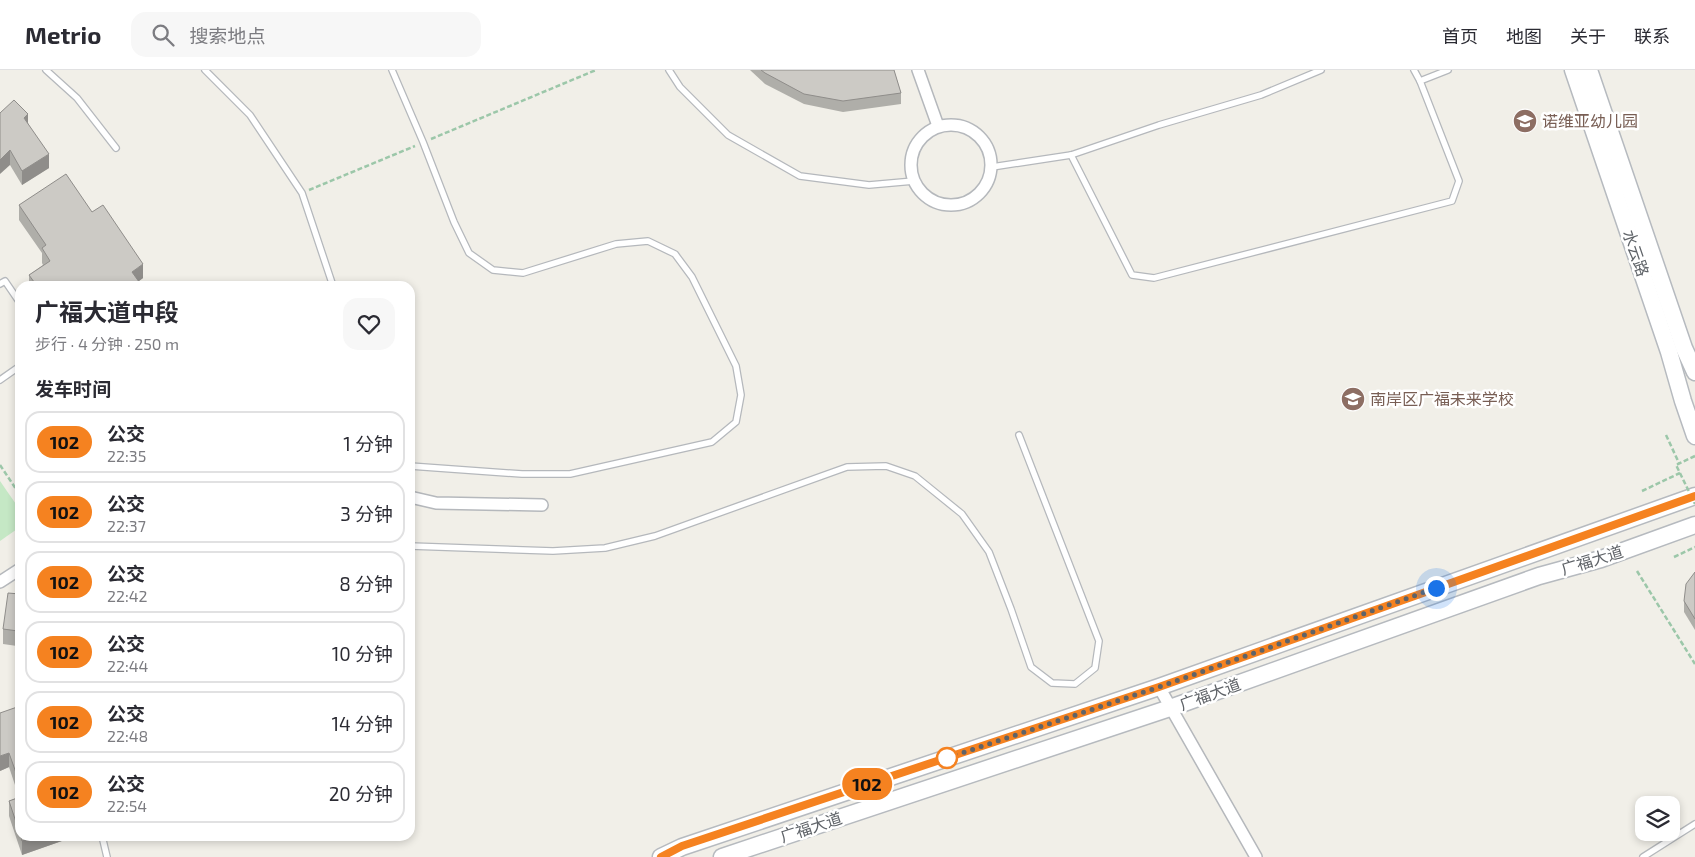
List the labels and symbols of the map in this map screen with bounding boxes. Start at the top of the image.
school or university icon: 诺维亚幼儿园 [1512,108,1538,134]
place label: 诺维亚幼儿园 [1542,111,1638,130]
street label: 水云路 [1620,227,1653,279]
school or university icon: 南岸区广福未来学校 [1340,386,1366,412]
place label: 南岸区广福未来学校 [1370,389,1514,408]
street label: 广福大道 [1558,541,1625,578]
your location [1424,576,1449,601]
street label: 广福大道 [1177,674,1243,713]
unlabelled marker [936,747,958,769]
line badge: 102 [838,768,896,800]
street label: 广福大道 [777,808,844,845]

